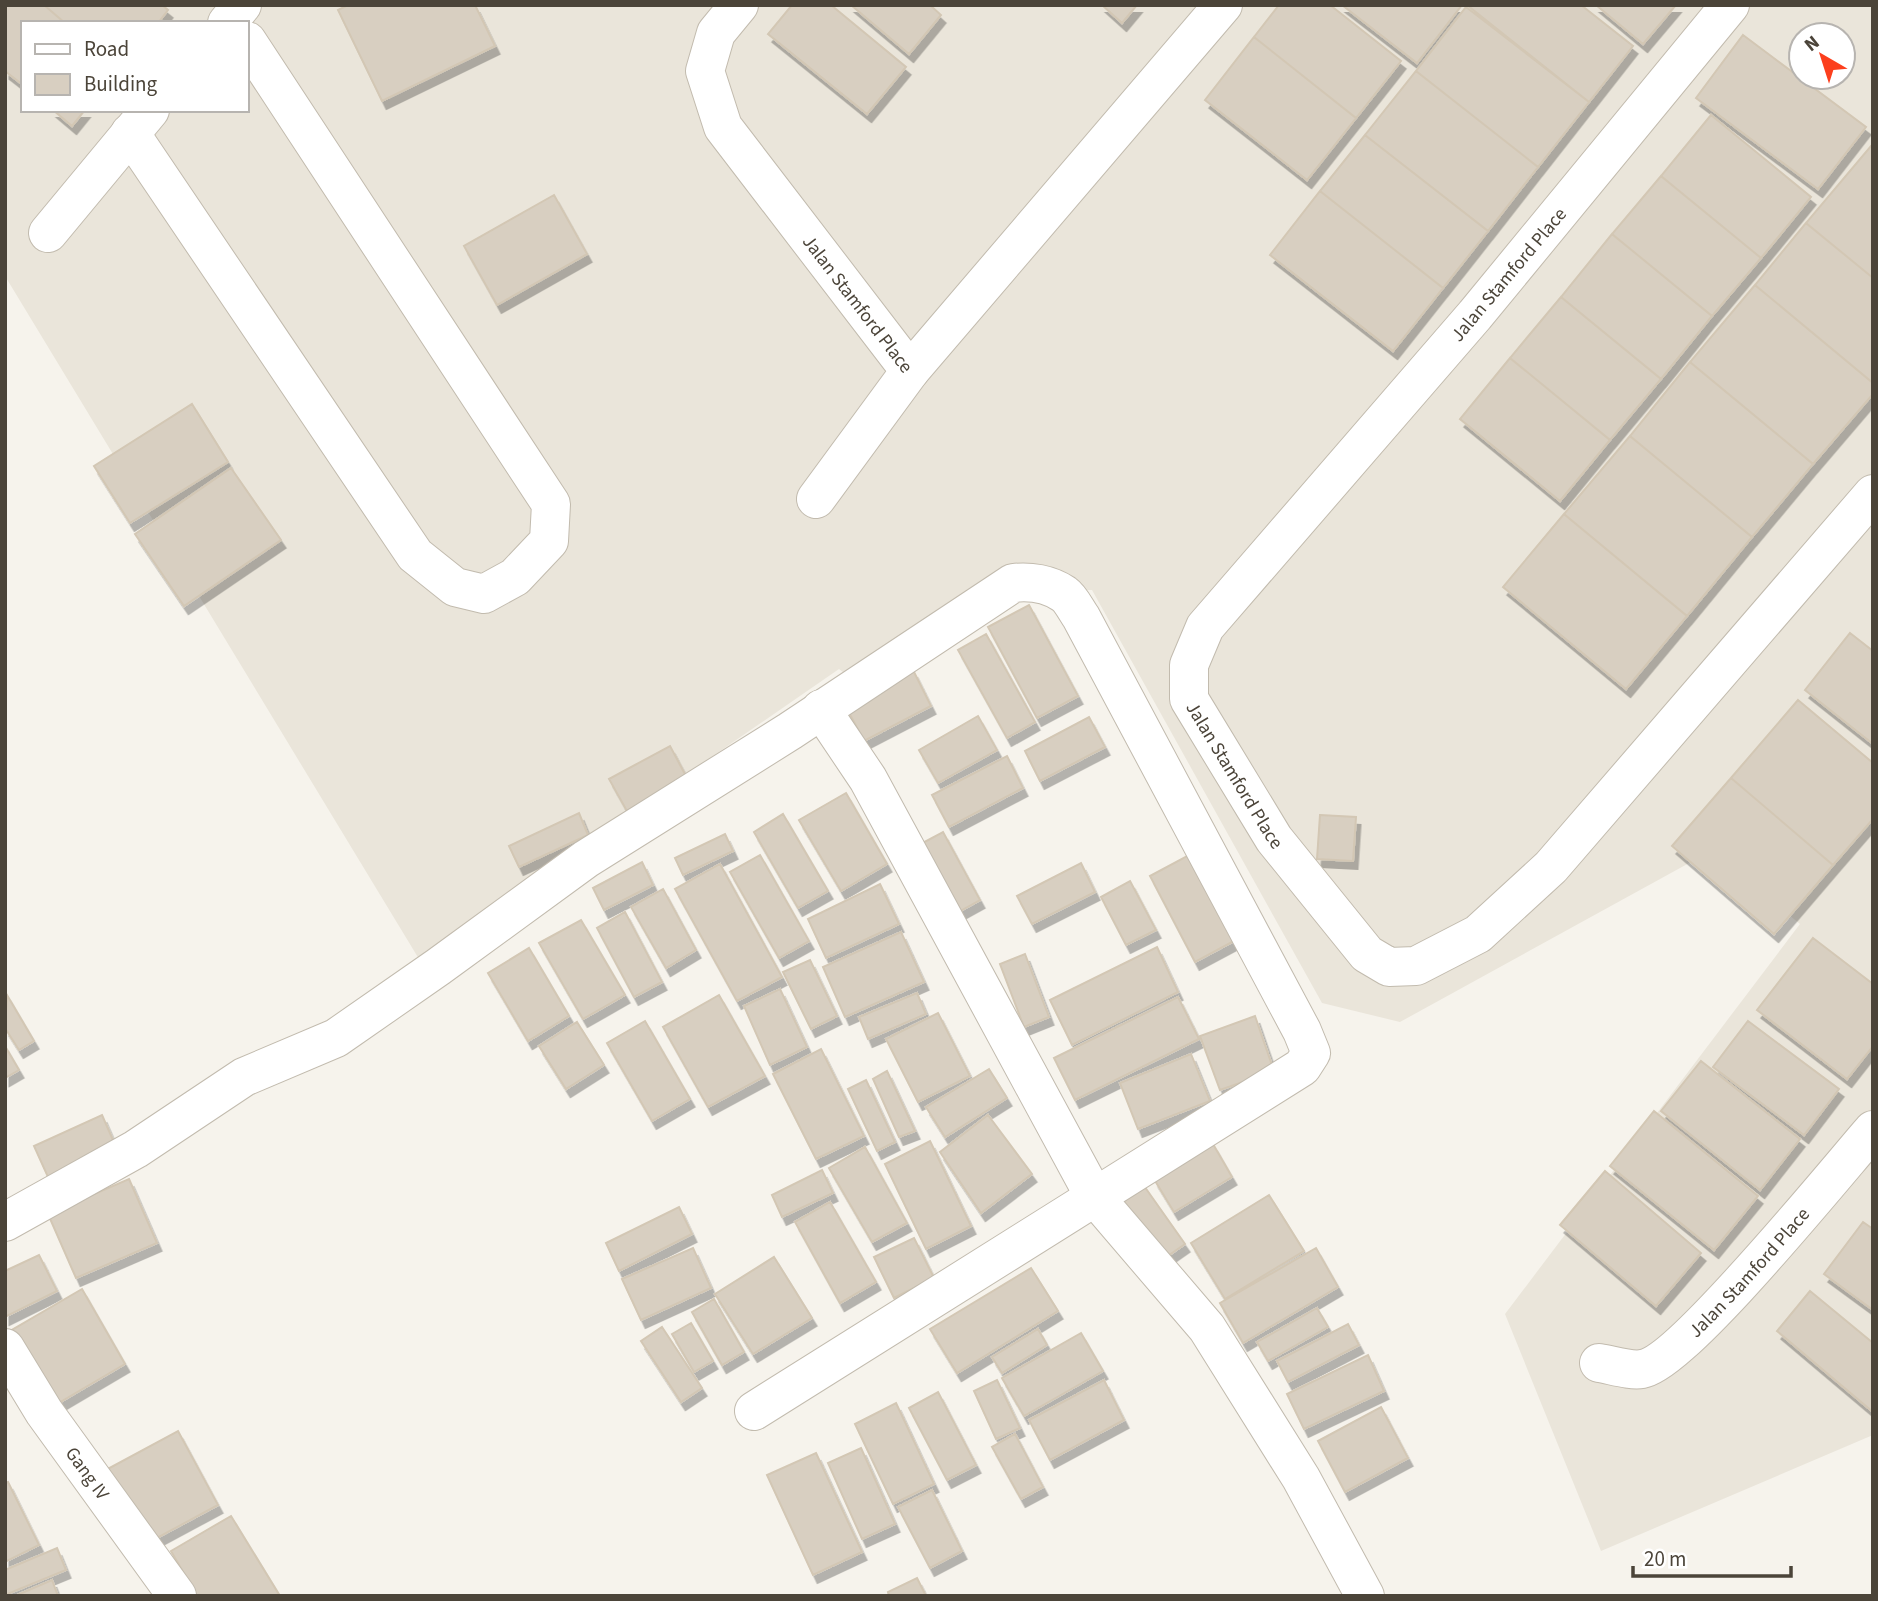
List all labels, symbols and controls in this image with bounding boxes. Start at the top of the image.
legend [21,21,248,112]
north arrow [1787,21,1857,91]
text: N [1799,29,1826,58]
text: Road [84,34,129,64]
text: Building [84,69,158,99]
street label: Jalan Stamford Place [1445,202,1573,348]
street label: Jalan Stamford Place [795,230,919,379]
street label: Jalan Stamford Place [1179,697,1289,855]
street label: Jalan Stamford Place [1683,1202,1817,1344]
street label: Gang IV [58,1442,115,1506]
scale bar [1633,1534,1790,1578]
text: 20 m [1644,1544,1686,1574]

